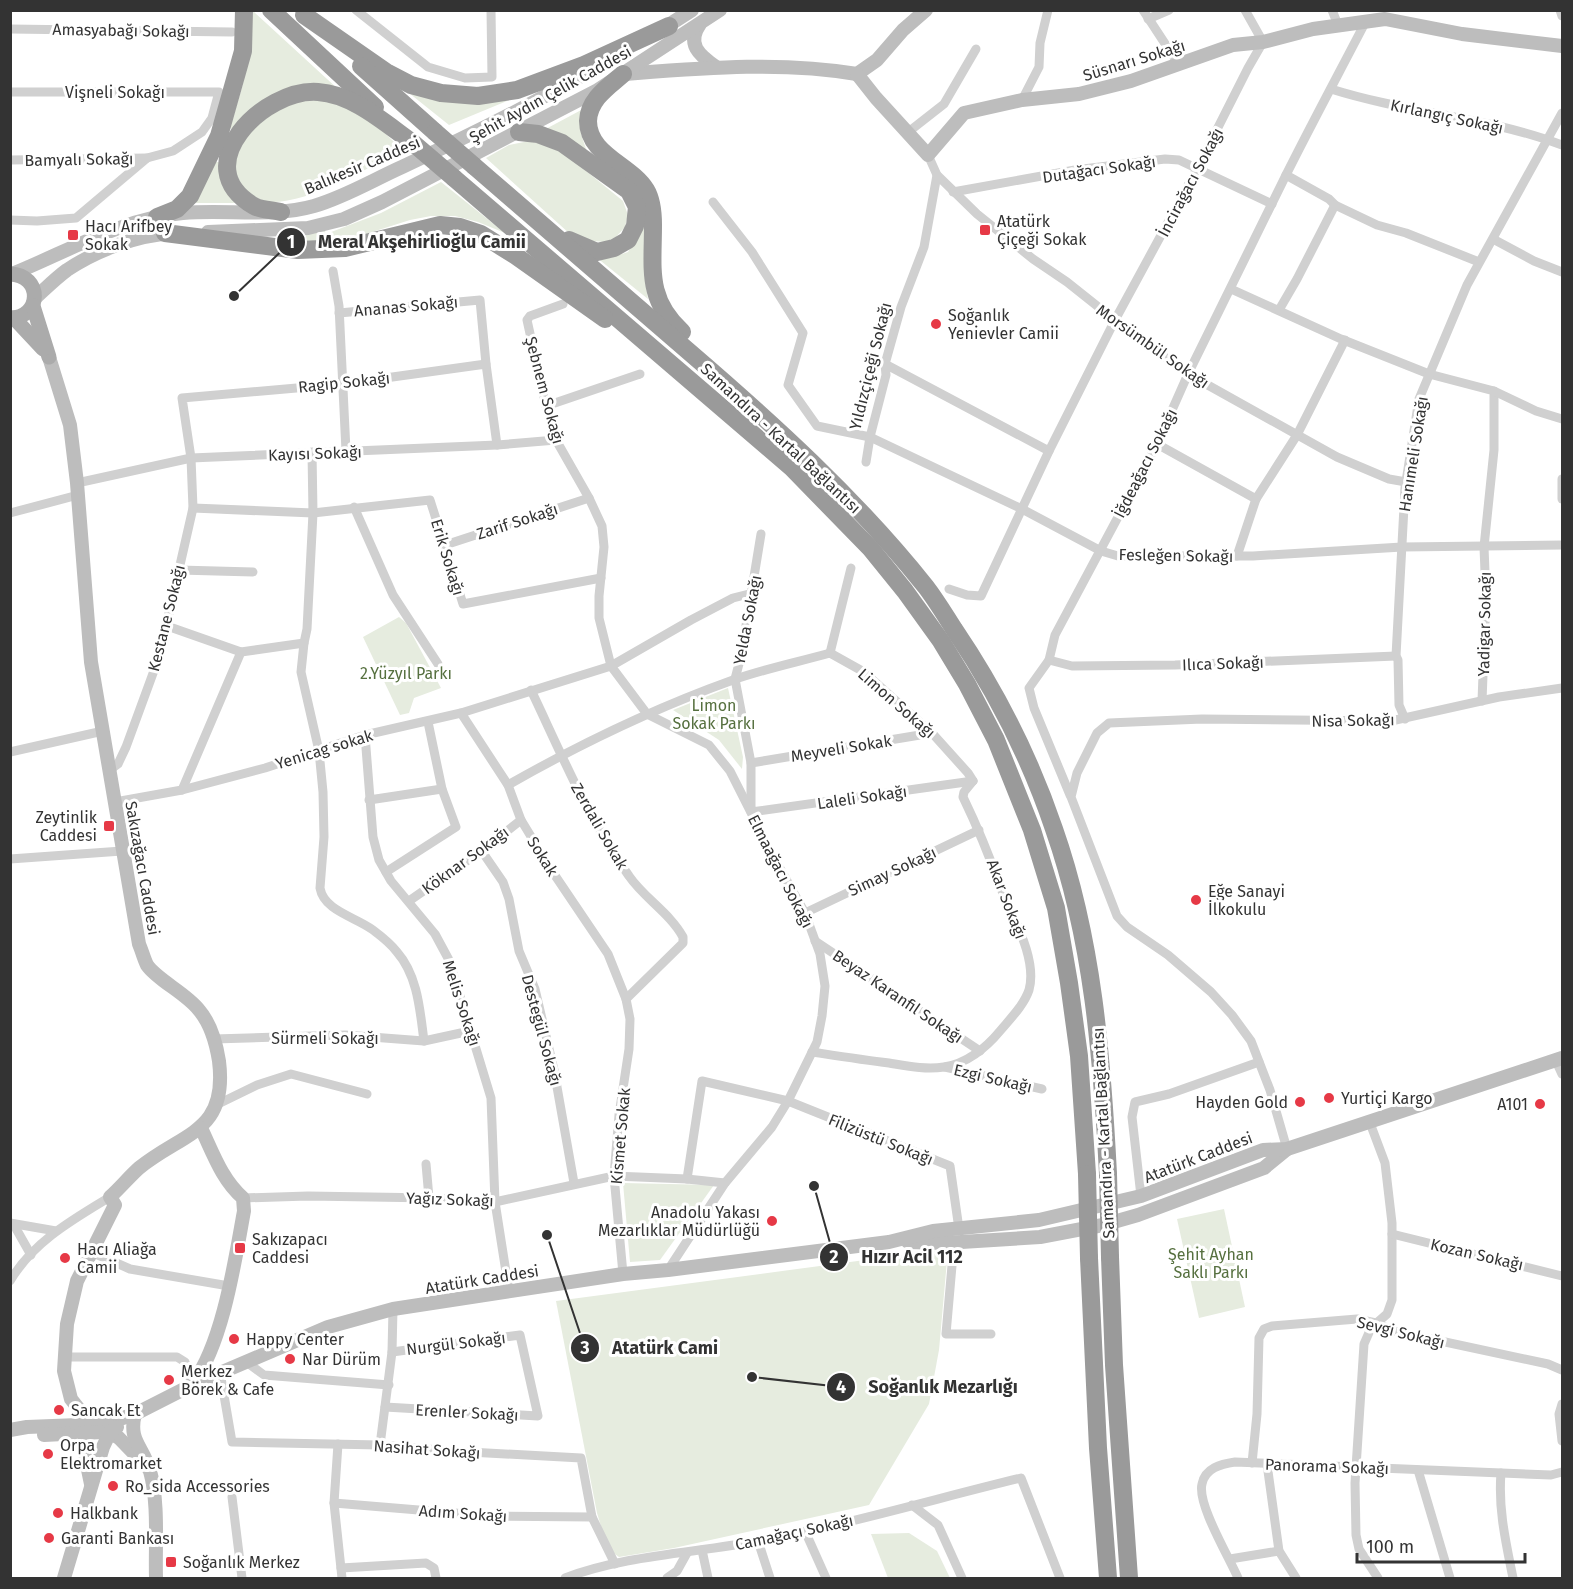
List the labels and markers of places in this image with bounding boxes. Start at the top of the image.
place label: Atatürk Çiçeği Sokak [997,212,1087,250]
place label: Hacı Ari̇fbey Sokak [85,217,172,254]
marker: Atatürk Çiçeği Sokak [978,223,992,237]
callout: Meral Akşehirlioğlu Camii [276,224,538,260]
marker: Hacı Ari̇fbey Sokak [66,228,80,242]
place label: Soğanlık Yenievler Camii [948,306,1059,343]
marker: Soğanlık Yenievler Camii [929,317,943,331]
place label: Zeyti̇nli̇k Caddesi̇ [35,808,98,845]
marker: Zeyti̇nli̇k Caddesi̇ [102,819,116,833]
place label: Eğe Sanayi İlkokulu [1208,882,1285,919]
marker: Eğe Sanayi İlkokulu [1189,893,1203,907]
place label: Yurtiçi Kargo [1341,1089,1433,1109]
marker: Yurtiçi Kargo [1322,1091,1336,1105]
place label: Hayden Gold [1195,1093,1288,1112]
marker: Hayden Gold [1293,1095,1307,1109]
place label: A101 [1497,1095,1528,1114]
marker: A101 [1533,1097,1547,1111]
place label: Anadolu Yakası Mezarlıklar Müdürlüğü [598,1203,760,1240]
marker: Anadolu Yakası Mezarlıklar Müdürlüğü [765,1214,779,1228]
place label: Sakızapacı Caddesi [252,1230,328,1267]
callout: Hızır Acil 112 [819,1239,974,1275]
place label: Hacı Aliağa Camii [77,1240,157,1277]
marker: Sakızapacı Caddesi [233,1241,247,1255]
marker: Hacı Aliağa Camii [58,1251,72,1265]
place label: Happy Center [246,1330,345,1349]
callout: Atatürk Cami [570,1330,730,1366]
marker: Happy Center [227,1332,241,1346]
place label: Nar Dürüm [302,1350,381,1369]
marker: Nar Dürüm [283,1352,297,1366]
place label: Merkez Börek & Cafe [181,1362,274,1399]
callout: Soğanlık Mezarlığı [826,1369,1029,1405]
marker: Merkez Börek & Cafe [162,1373,176,1387]
place label: Sancak Et [71,1401,141,1420]
marker: Sancak Et [52,1403,66,1417]
place label: Orpa Elektromarket [60,1436,162,1473]
marker: Orpa Elektromarket [41,1447,55,1461]
place label: Ro_sida Accessories [125,1477,270,1496]
marker: Ro_sida Accessories [106,1479,120,1493]
place label: Halkbank [70,1504,139,1523]
marker: Halkbank [51,1506,65,1520]
place label: Garanti Bankası [61,1529,174,1548]
marker: Garanti Bankası [42,1531,56,1545]
place label: Soğanlık Merkez [183,1553,300,1572]
marker: Soğanlık Merkez [164,1555,178,1569]

